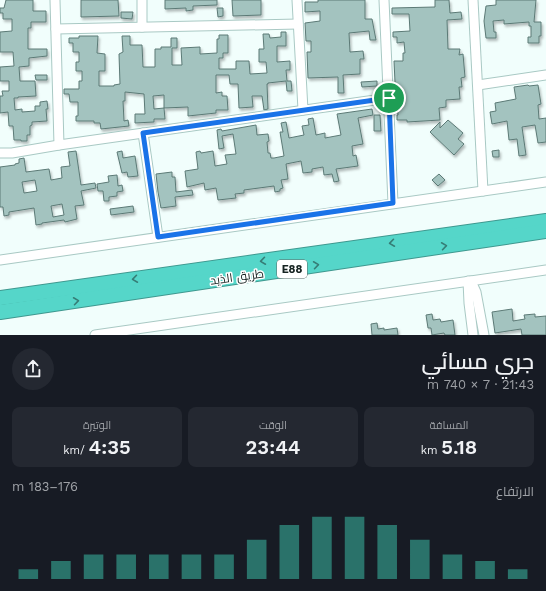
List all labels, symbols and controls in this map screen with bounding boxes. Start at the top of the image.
pin [372,81,406,115]
icon: arrive [378,87,400,109]
one-way arrow [389,238,395,247]
one-way arrow [441,242,447,251]
one-way arrow [260,256,266,265]
road number: E88 [277,260,307,278]
one-way arrow [313,261,319,270]
street label: طريق الذيد [209,266,265,288]
one-way arrow [132,274,138,283]
one-way arrow [73,297,79,306]
button: share [12,348,54,390]
text: جري مسائي [422,349,534,374]
text: 21:43 · 7 × 740 m [427,377,534,392]
text: الوتيرة [83,419,111,432]
text: الوقت [259,419,287,432]
text: المسافة [429,419,469,432]
text: 4:35 [89,435,131,459]
text: 23:44 [246,435,300,459]
text: 5.18 [441,435,477,459]
text: /km [63,444,89,457]
text: km [421,444,441,457]
text: 176–183 m [12,479,78,494]
text: الارتفاع [496,484,534,499]

